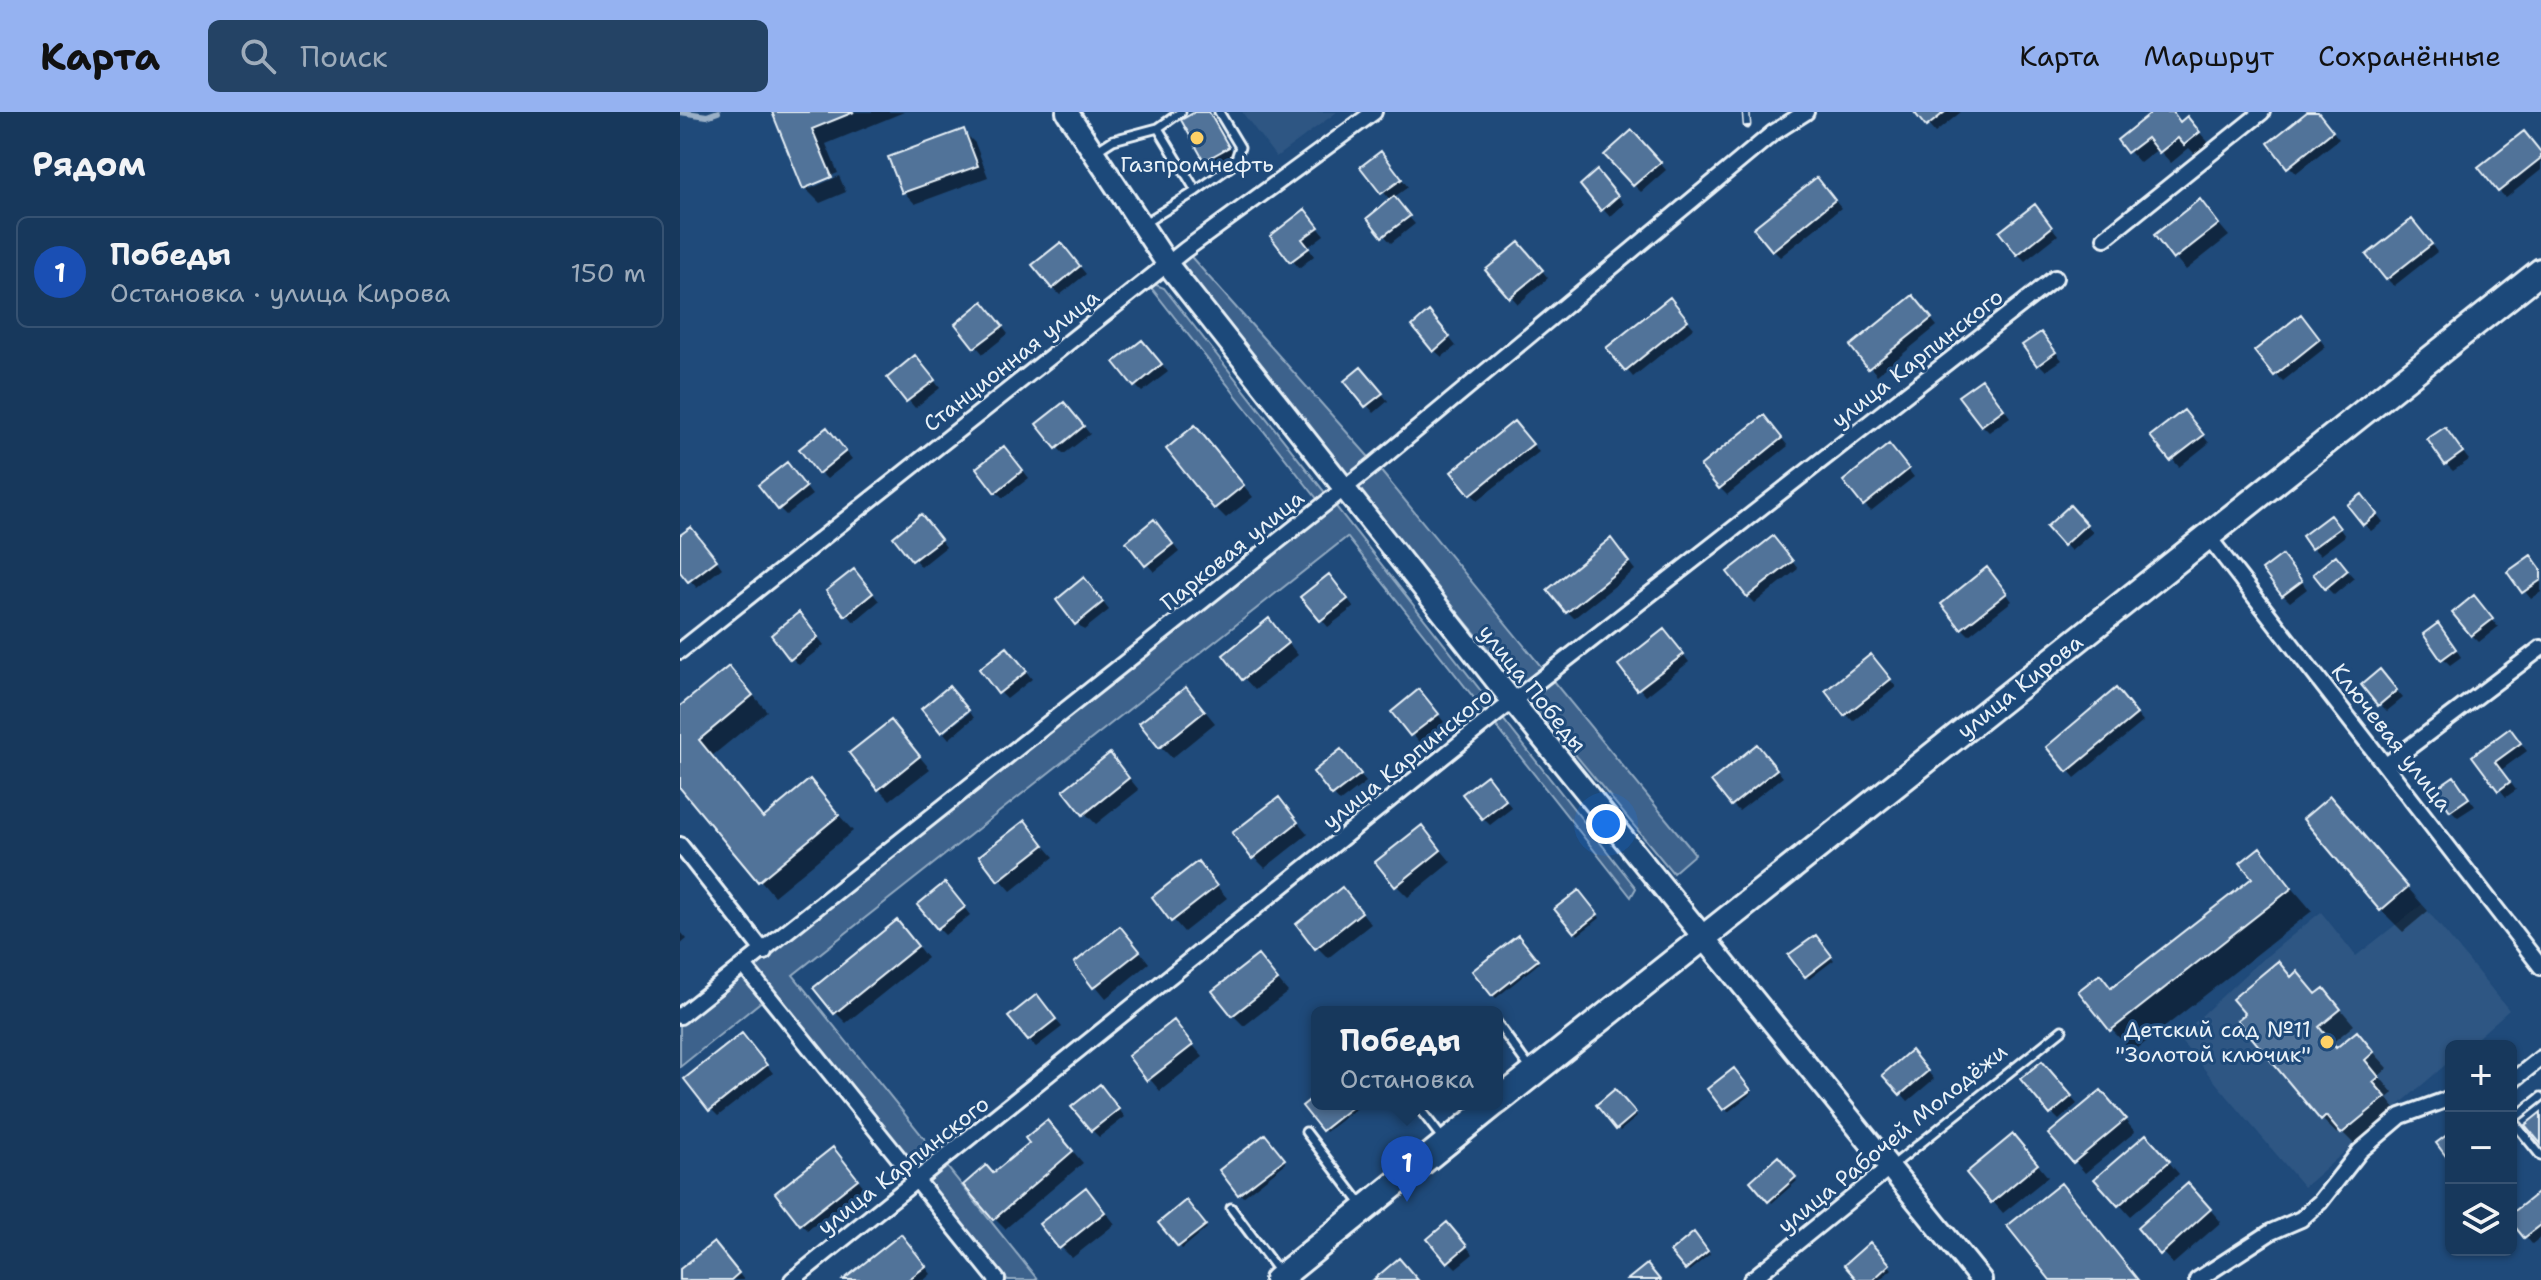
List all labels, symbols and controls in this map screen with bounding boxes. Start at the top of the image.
search box [208,20,768,92]
text: Карта [40,31,160,82]
icon: search [236,34,280,78]
text: Поиск [300,36,388,77]
text: Карта [2019,37,2099,75]
text: Маршрут [2143,37,2274,75]
text: Сохранённые [2318,37,2501,75]
marker: Газпромнефть [1188,129,1206,147]
text: Рядом [32,141,146,187]
place label: Газпромнефть [1120,150,1274,179]
text: Победы [110,234,231,275]
text: 1 [54,255,66,290]
text: 150 m [570,255,646,290]
text: Остановка · улица Кирова [110,275,450,310]
street label: Станционная улица [917,282,1105,438]
street label: улица Карпинского [1825,282,2009,435]
street label: Парковая улица [1155,483,1310,617]
street label: улица Победы [1472,618,1593,758]
street label: улица Кирова [1951,627,2089,745]
street label: Ключевая улица [2325,657,2459,817]
street label: улица Карпинского [1316,681,1498,836]
your location [1586,804,1626,844]
popup [1311,1006,1503,1110]
place label: Детский сад №11 "Золотой ключик" [2115,1015,2311,1069]
text: Победы [1340,1020,1461,1061]
marker: Детский сад №11 "Золотой ключик" [2318,1033,2336,1051]
street label: улица Рабочей Молодёжи [1772,1037,2013,1240]
map controls [2445,1040,2517,1256]
button: + [2445,1040,2517,1112]
text: Остановка [1340,1061,1474,1096]
street label: улица Карпинского [811,1089,995,1242]
button: − [2445,1112,2517,1184]
pin: 1 [1381,1136,1433,1202]
button: layers [2445,1184,2517,1256]

